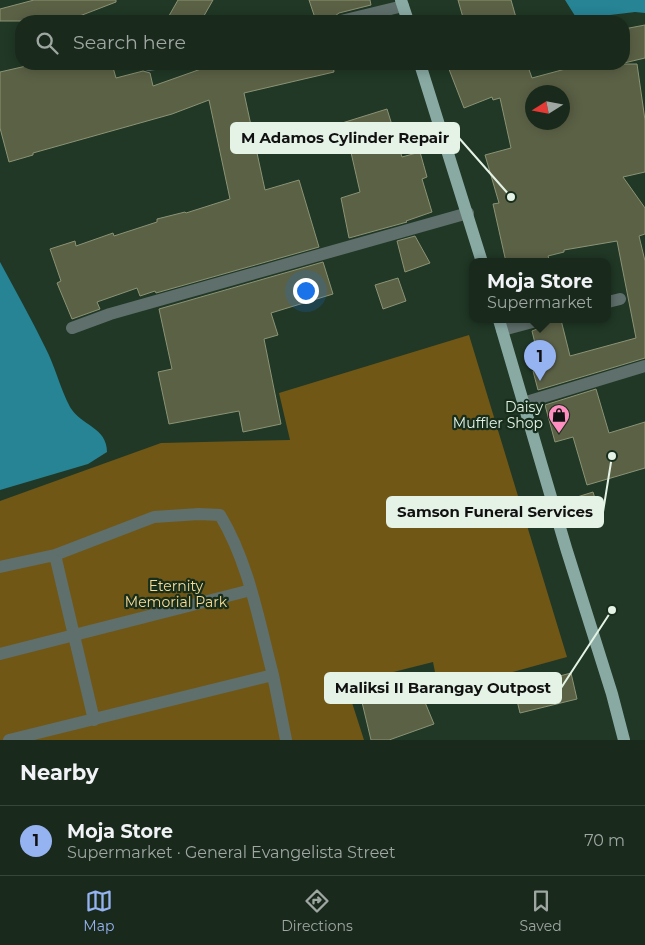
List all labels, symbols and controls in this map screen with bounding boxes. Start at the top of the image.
search box [15,15,630,70]
icon: search [33,29,61,57]
text: Search here [73,31,186,54]
north arrow [525,85,570,130]
callout: M Adamos Cylinder Repair [231,123,459,153]
text: M Adamos Cylinder Repair [241,128,450,147]
popup [469,258,611,323]
text: Moja Store [487,270,593,293]
your location [293,278,319,304]
text: Supermarket [487,293,593,312]
pin: 1 [524,340,556,381]
place label: Daisy Muffler Shop [453,398,543,432]
shop icon: Daisy Muffler Shop [547,403,571,434]
callout: Samson Funeral Services [387,497,603,527]
text: Samson Funeral Services [397,502,593,521]
park label: Eternity Memorial Park [125,577,228,611]
callout: Maliksi II Barangay Outpost [325,673,561,703]
text: Maliksi II Barangay Outpost [335,678,552,697]
text: Nearby [20,760,99,785]
text: Moja Store [67,820,173,843]
text: 1 [33,831,39,850]
text: 70 m [584,831,625,850]
text: Supermarket · General Evangelista Street [67,843,396,862]
tab: Map [83,887,114,935]
tab: Directions [281,887,353,935]
tab: Saved [520,887,562,935]

